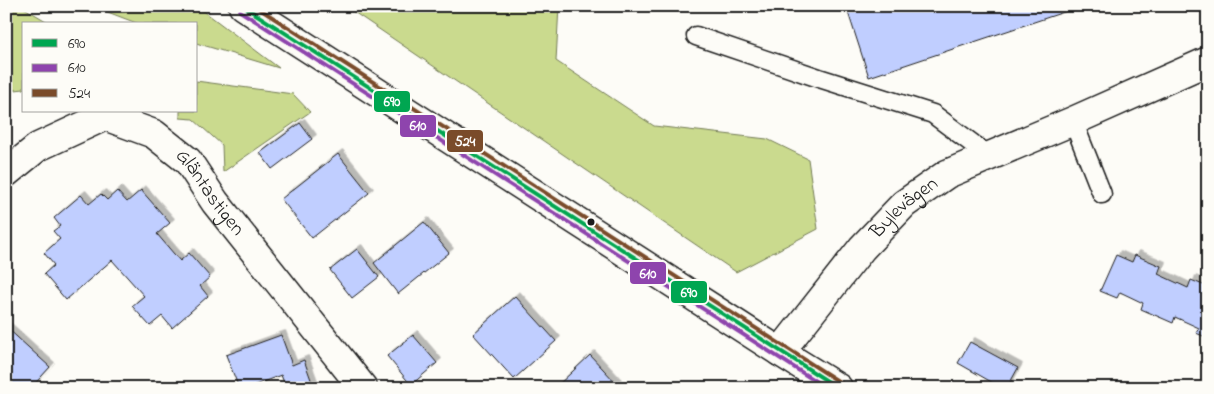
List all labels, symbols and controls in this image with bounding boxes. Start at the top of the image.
legend [22,22,198,112]
text: 690 [68,33,86,55]
text: 610 [68,57,86,79]
text: 524 [68,83,90,105]
line badge: 690 [373,90,411,113]
text: 690 [383,92,400,113]
line badge: 610 [399,114,437,138]
text: 610 [409,116,426,137]
line badge: 524 [446,129,484,153]
text: 524 [455,132,476,153]
street label: Gläntastigen [169,142,251,243]
street label: Bylevägen [863,170,944,246]
unlabelled marker [586,217,596,227]
line badge: 610 [629,261,667,285]
text: 610 [639,264,656,285]
line badge: 690 [670,280,708,304]
text: 690 [680,283,697,304]

